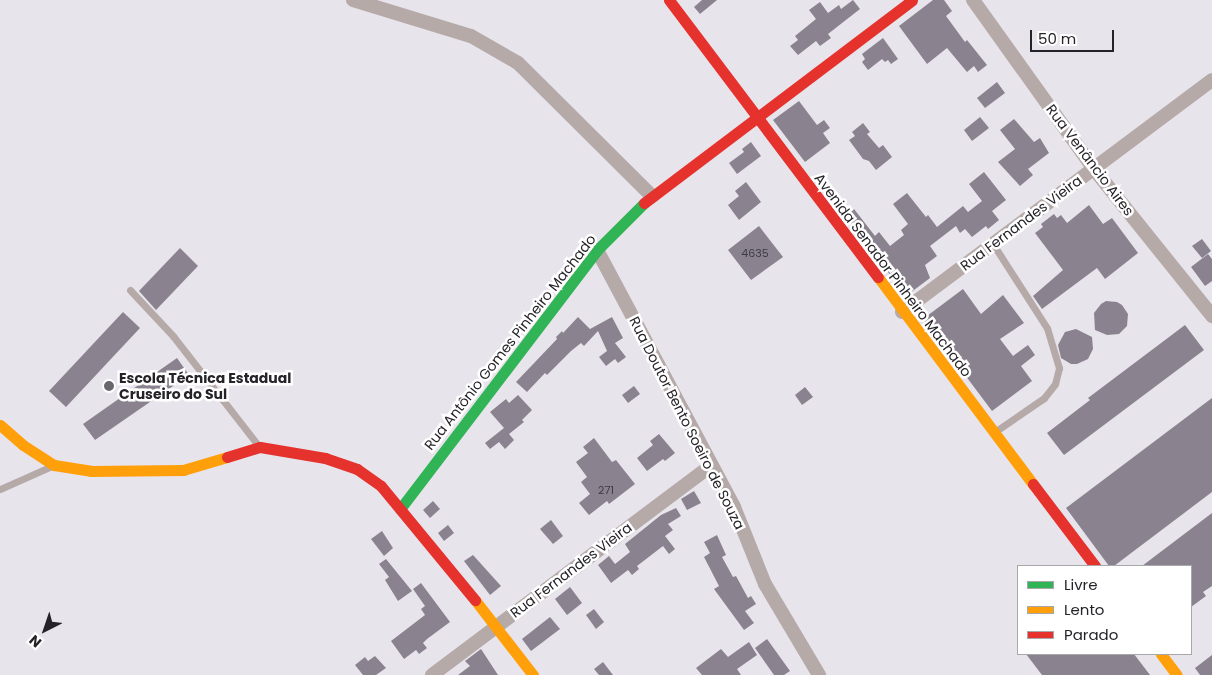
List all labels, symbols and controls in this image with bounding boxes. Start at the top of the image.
scale bar [1032,20,1116,52]
text: 50 m [1038,28,1076,49]
street label: Rua Venâncio Aires [1043,101,1137,219]
street label: Avenida Senador Pinheiro Machado [811,170,975,380]
street label: Rua Fernandes Vieira [957,172,1085,274]
street label: Rua Antônio Gomes Pinheiro Machado [421,231,599,453]
house number: 4635 [741,246,769,260]
street label: Rua Doutor Bento Soeiro de Souza [626,314,748,532]
place label: Escola Técnica Estadual Cruseiro do Sul [119,370,291,402]
marker: Escola Técnica Estadual Cruseiro do Sul [103,380,115,392]
house number: 271 [598,483,614,497]
street label: Rua Fernandes Vieira [507,519,635,621]
legend [1017,565,1192,655]
text: Livre [1064,574,1097,595]
text: Lento [1064,599,1104,620]
north arrow [20,605,70,655]
text: Parado [1064,624,1118,645]
text: N [25,630,46,652]

